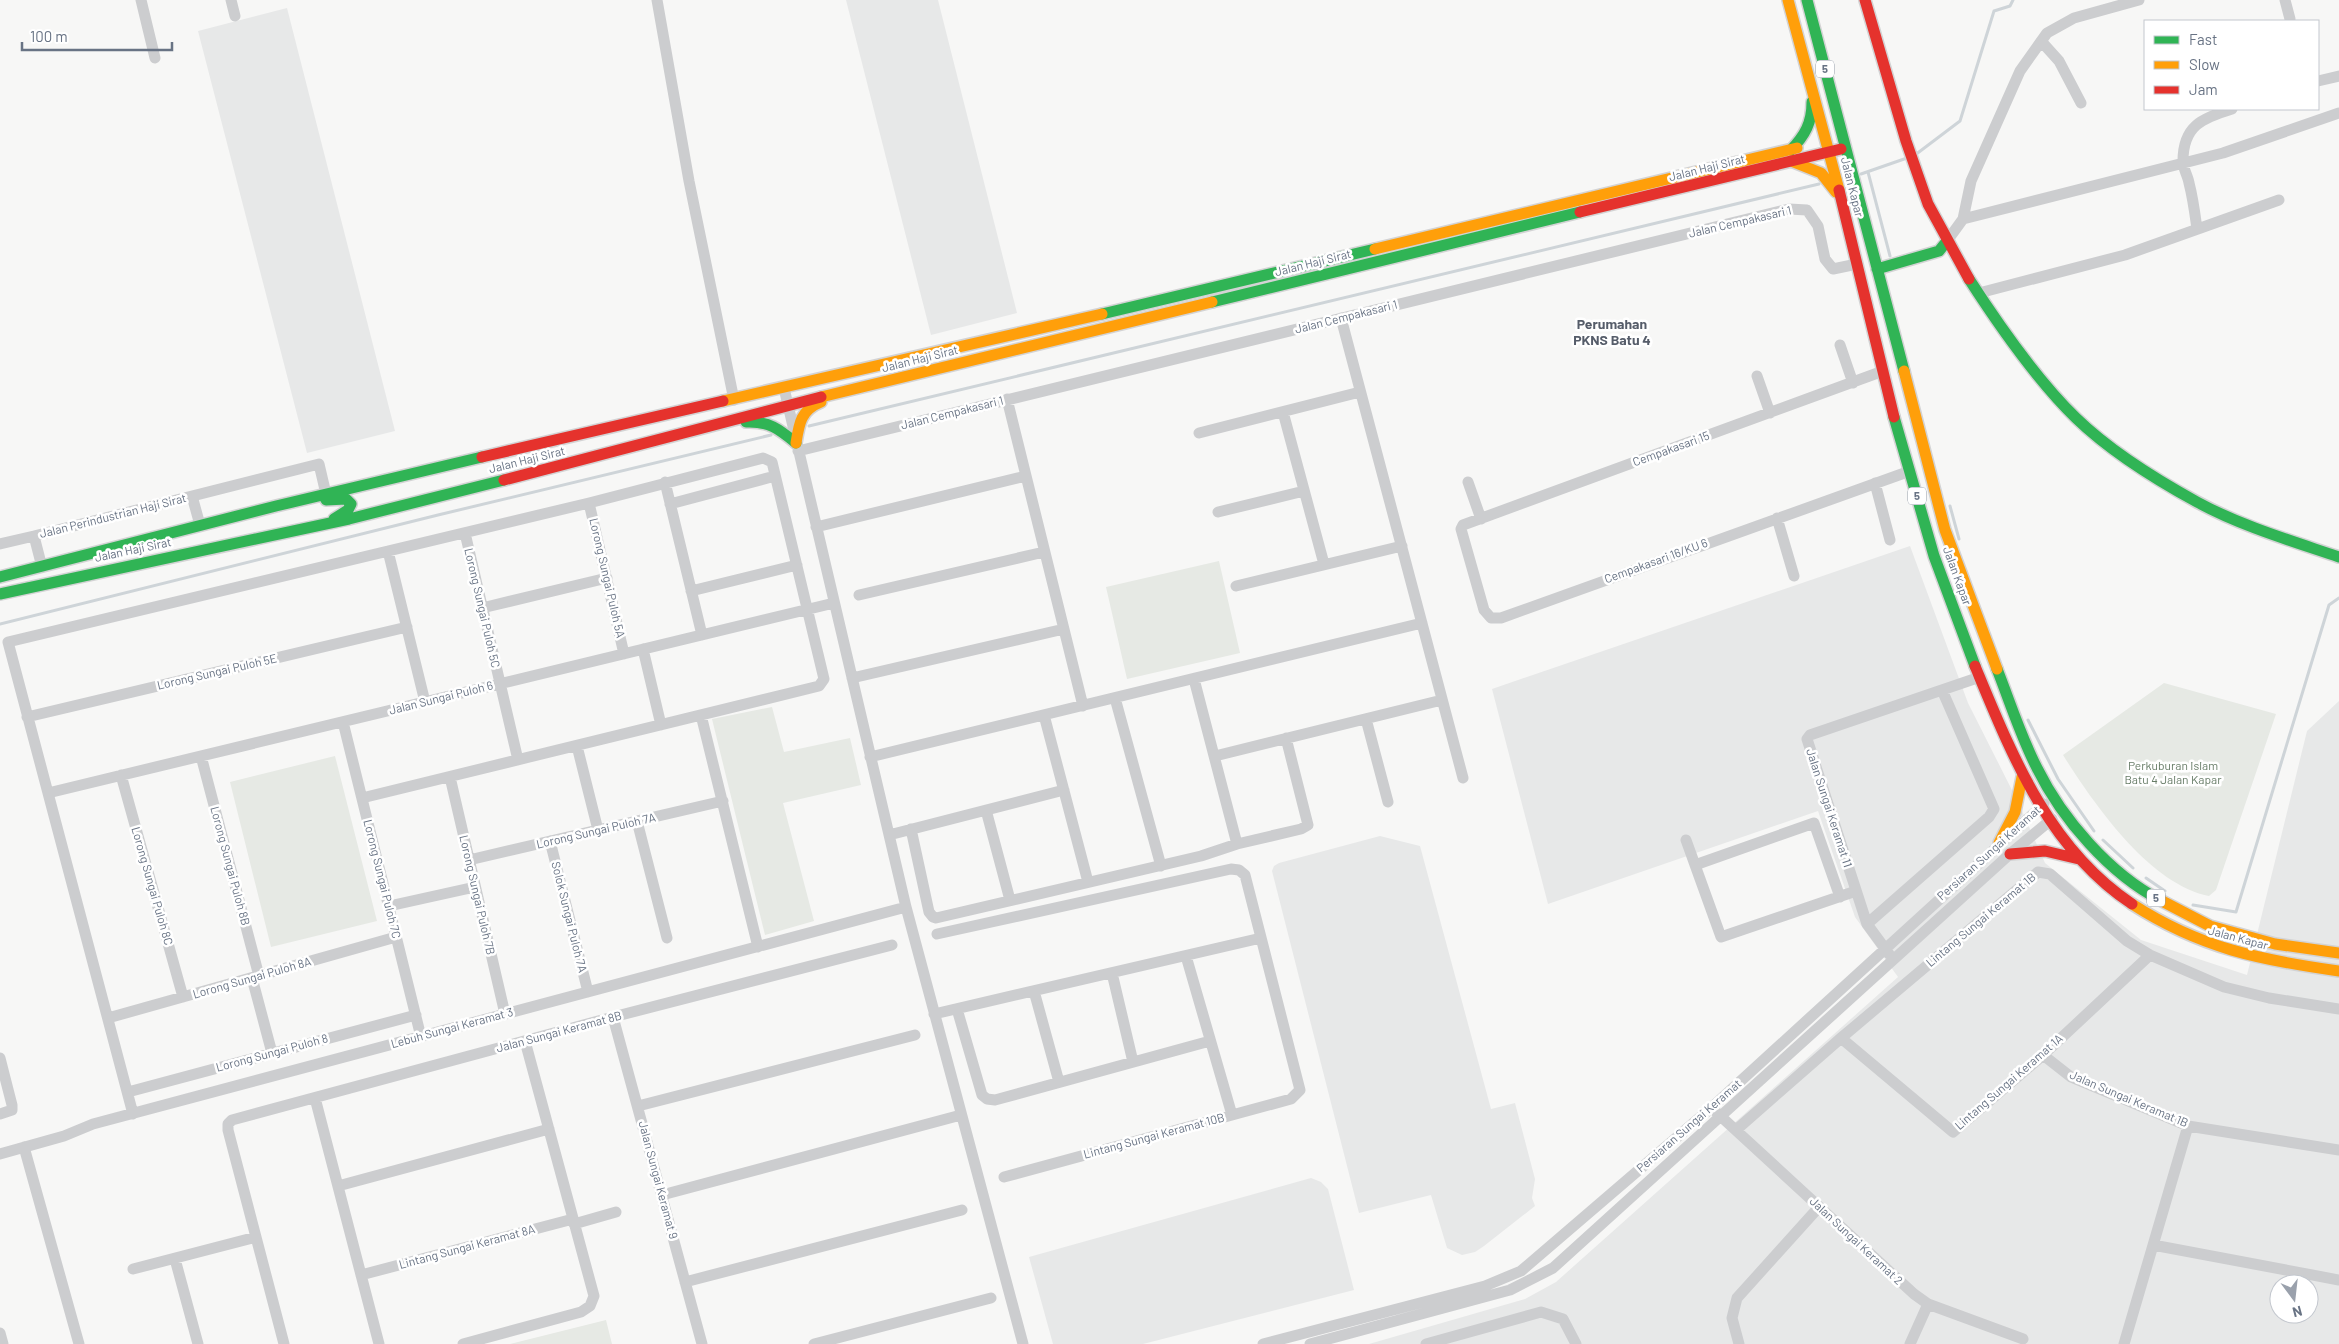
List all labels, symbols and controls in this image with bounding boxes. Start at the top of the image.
scale bar [22,20,172,52]
legend [2144,20,2319,110]
text: 100 m [30,27,68,45]
text: Fast [2189,30,2217,48]
text: Slow [2189,55,2220,73]
road number: 5 [1816,61,1834,78]
text: Jam [2189,80,2218,98]
street label: Jalan Haji Sirat [1667,151,1746,183]
street label: Jalan Kapar [1839,155,1867,219]
street label: Jalan Cempakasari 1 [1687,202,1793,240]
street label: Jalan Haji Sirat [1273,246,1352,278]
street label: Jalan Cempakasari 1 [1293,297,1398,336]
district label: Perumahan PKNS Batu 4 [1573,315,1651,348]
street label: Jalan Haji Sirat [880,342,959,374]
street label: Jalan Cempakasari 1 [899,393,1004,432]
street label: Cempakasari 15 [1630,428,1711,468]
street label: Jalan Haji Sirat [487,443,566,475]
road number: 5 [1908,488,1926,504]
street label: Jalan Perindustrian Haji Sirat [38,490,188,540]
street label: Lorong Sungai Puloh 5A [587,516,629,639]
street label: Jalan Haji Sirat [93,534,172,564]
street label: Cempakasari 16/KU 6 [1602,535,1709,585]
street label: Jalan Kapar [1941,544,1975,607]
street label: Lorong Sungai Puloh 5C [462,546,504,669]
street label: Lorong Sungai Puloh 5E [155,650,278,692]
street label: Jalan Sungai Puloh 6 [387,677,494,717]
street label: Jalan Sungai Keramat 11 [1804,747,1856,869]
park label: Perkuburan Islam Batu 4 Jalan Kapar [2124,758,2222,786]
street label: Persiaran Sungai Keramat [1934,802,2043,902]
street label: Lorong Sungai Puloh 8B [208,805,254,927]
street label: Lorong Sungai Puloh 7A [535,809,657,851]
street label: Lorong Sungai Puloh 7C [361,818,405,940]
street label: Lorong Sungai Puloh 8C [129,825,177,947]
street label: Lorong Sungai Puloh 7B [457,834,499,956]
street label: Solok Sungai Puloh 7A [549,860,591,974]
street label: Lintang Sungai Keramat 1B [1923,869,2038,969]
road number: 5 [2147,890,2165,906]
street label: Jalan Kapar [2207,922,2270,952]
street label: Lorong Sungai Puloh 8A [191,953,313,1001]
street label: Lebuh Sungai Keramat 3 [389,1004,514,1050]
street label: Jalan Sungai Keramat 8B [494,1008,623,1055]
street label: Lorong Sungai Puloh 8 [214,1030,329,1074]
street label: Lintang Sungai Keramat 1A [1952,1031,2065,1132]
street label: Jalan Sungai Keramat 1B [2068,1067,2191,1129]
street label: Persiaran Sungai Keramat [1633,1076,1744,1175]
street label: Lintang Sungai Keramat 10B [1082,1109,1226,1161]
street label: Jalan Sungai Keramat 9 [636,1119,681,1240]
street label: Jalan Sungai Keramat 2 [1807,1194,1906,1287]
street label: Lintang Sungai Keramat 8A [397,1221,536,1271]
north arrow [2269,1274,2319,1324]
text: N [2291,1303,2304,1321]

